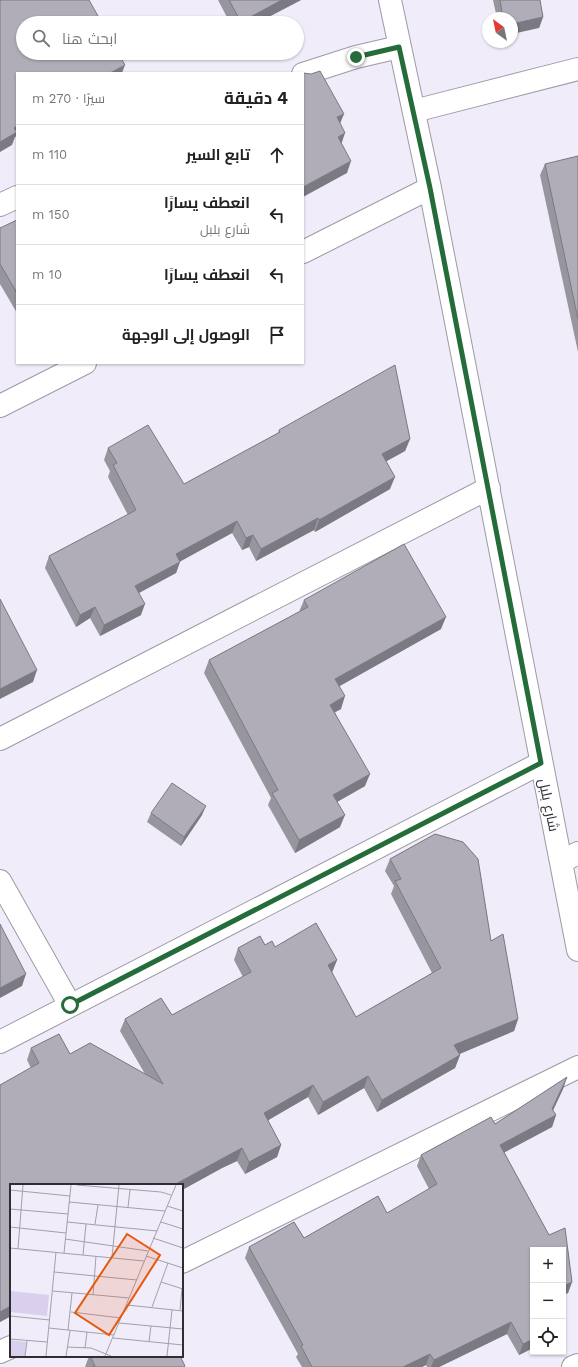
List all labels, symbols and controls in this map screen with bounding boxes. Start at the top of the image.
north arrow [482,12,518,48]
search box [16,16,304,60]
icon: search [30,27,52,49]
text: ابحث هنا [62,30,117,48]
route end [347,48,365,66]
text: 4 دقيقة [224,88,288,108]
text: سيرًا · 270 m [32,91,105,106]
icon: ahead [266,144,288,166]
text: تابع السير [186,146,250,164]
text: 110 m [32,147,67,162]
text: انعطف يسارًا [164,194,250,212]
icon: left [266,204,288,226]
text: 150 m [32,207,70,222]
text: شارع بلبل [200,222,250,237]
icon: left [266,264,288,286]
text: انعطف يسارًا [164,266,250,284]
text: 10 m [32,267,62,282]
icon: arrive [266,324,288,346]
text: الوصول إلى الوجهة [122,326,250,344]
street label: شارع بلبل [535,777,562,833]
route start [61,996,79,1014]
inset map [10,1184,183,1357]
map controls [530,1247,566,1355]
button: + [530,1247,566,1283]
button: − [530,1283,566,1319]
button: locate [530,1319,566,1355]

